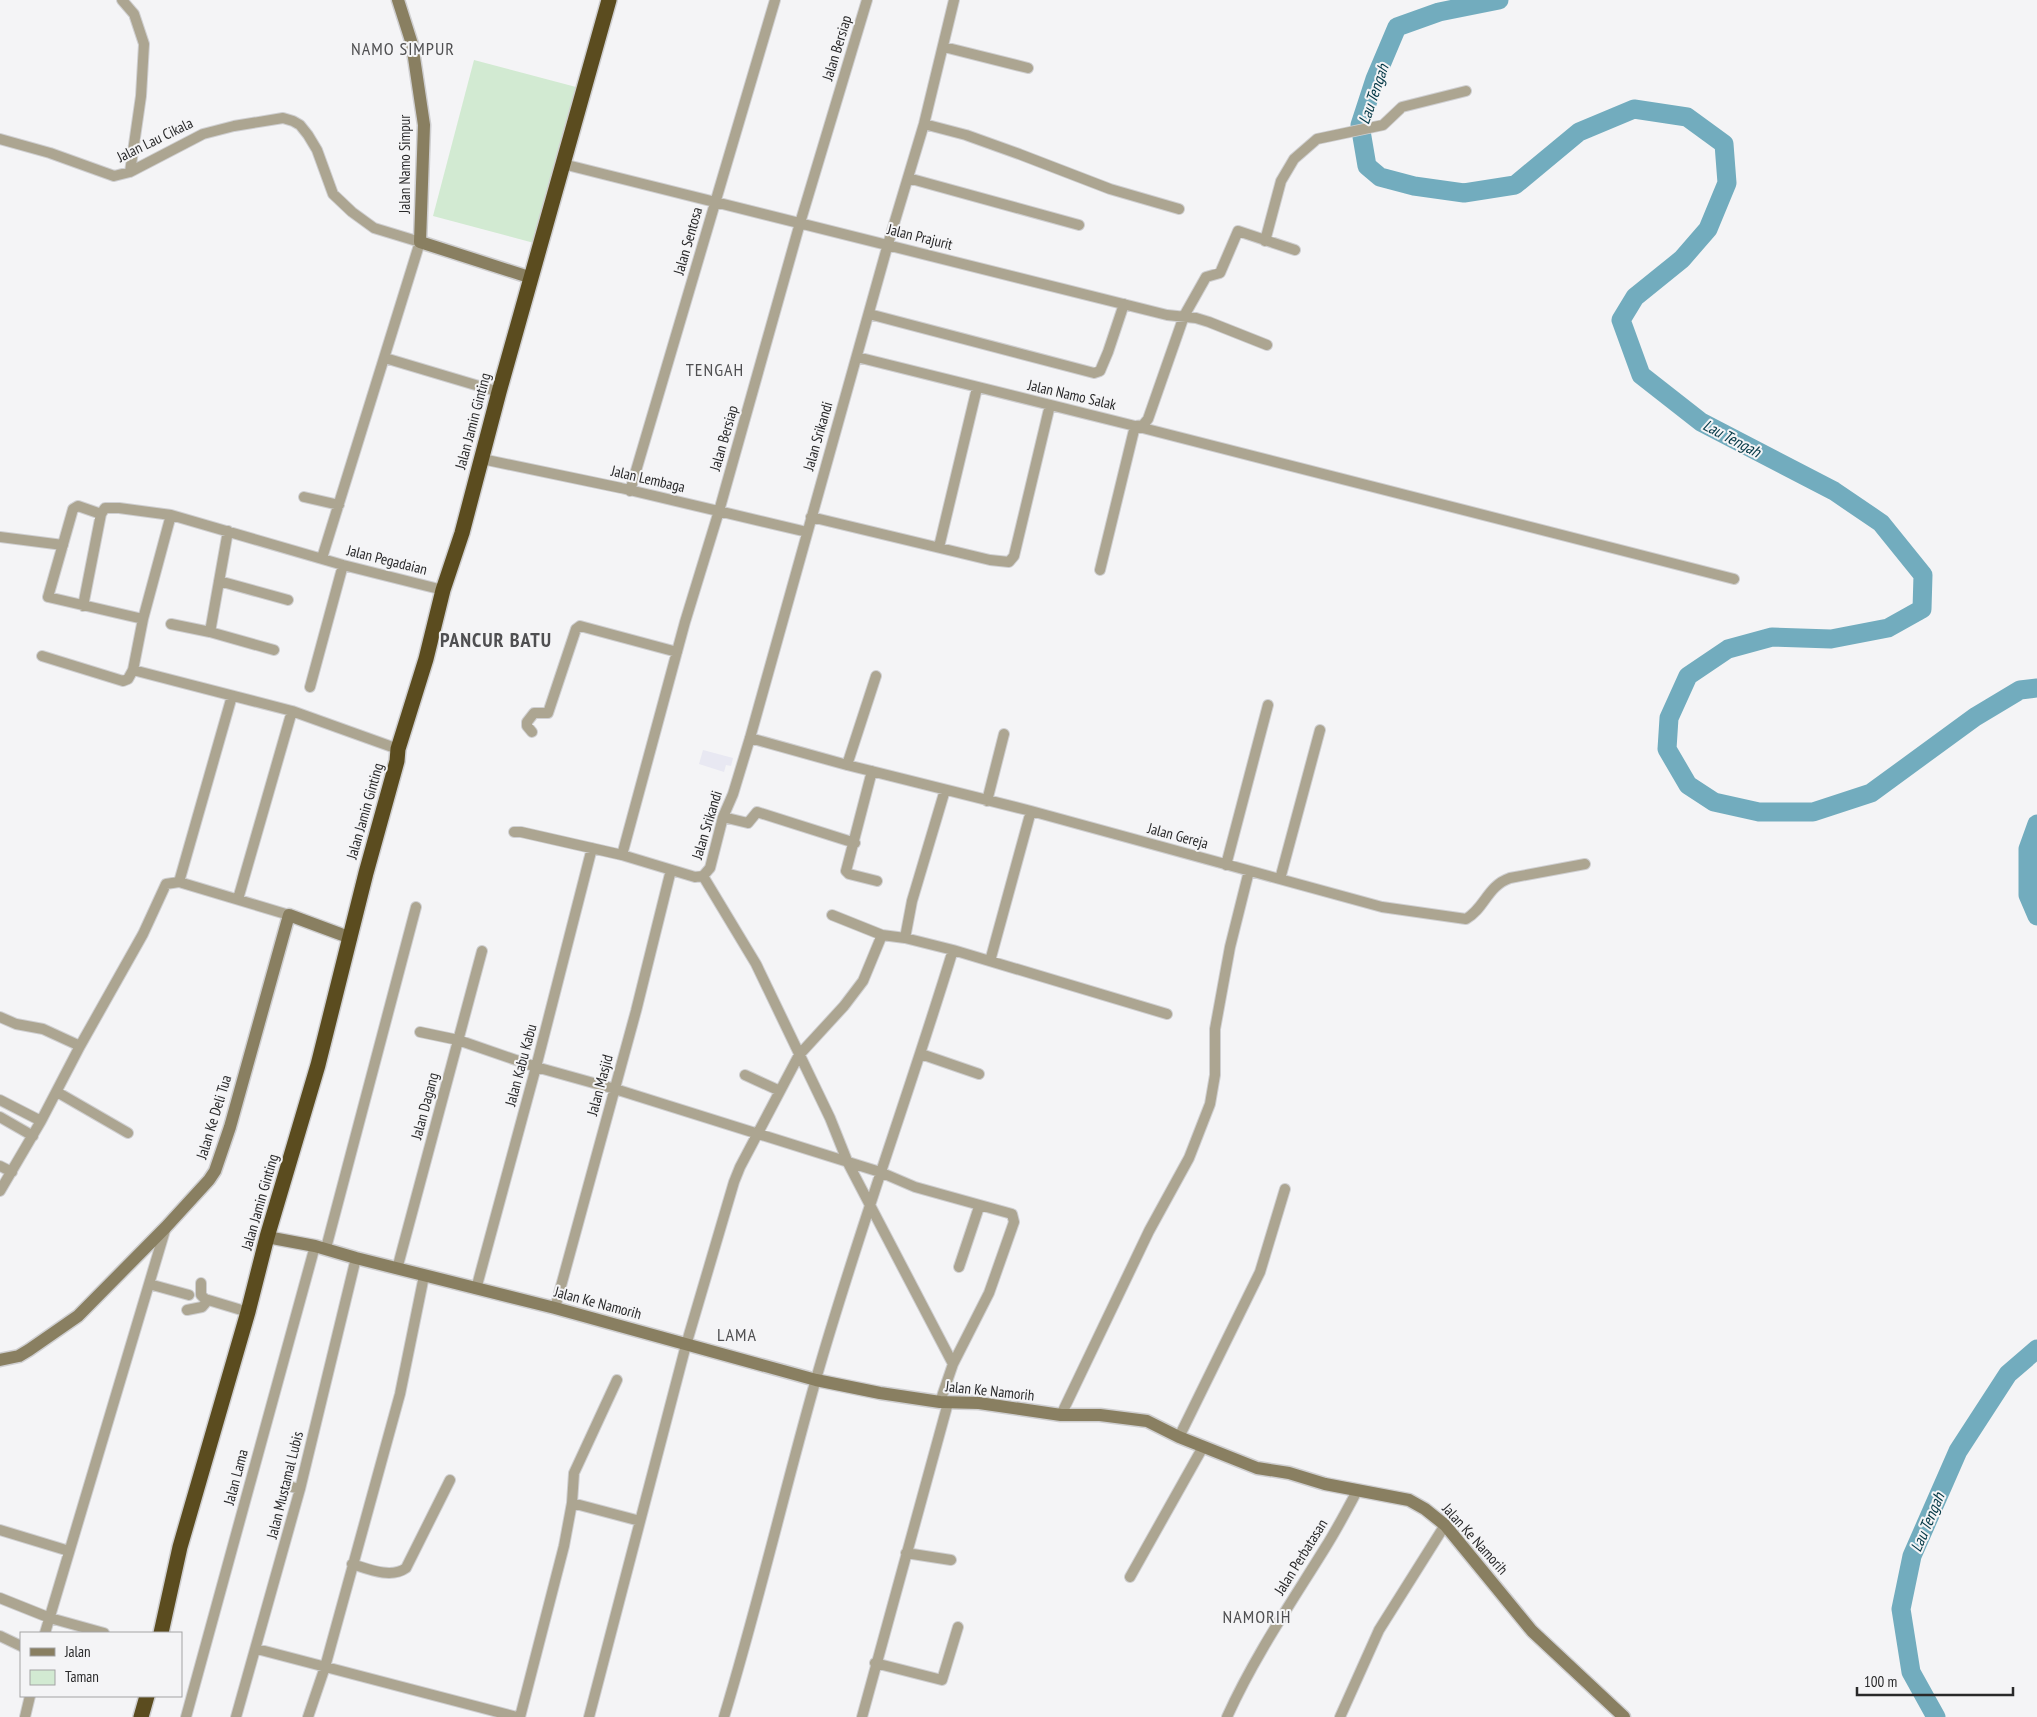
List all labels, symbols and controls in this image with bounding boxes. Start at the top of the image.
street label: Jalan Bersiap [817,13,855,84]
district label: NAMO SIMPUR [351,37,455,60]
water label: Lau Tengah [1353,60,1393,127]
street label: Jalan Lau Cikala [113,113,196,167]
street label: Jalan Namo Simpur [395,114,414,214]
street label: Jalan Sentosa [669,205,706,278]
street label: Jalan Prajurit [885,219,955,254]
district label: TENGAH [686,358,744,381]
street label: Jalan Jamin Ginting [450,371,494,472]
street label: Jalan Namo Salak [1025,375,1118,414]
street label: Jalan Srikandi [798,399,836,473]
street label: Jalan Bersiap [705,403,742,474]
water label: Lau Tengah [1700,415,1765,462]
street label: Jalan Lembaga [608,461,687,496]
street label: Jalan Pegadaian [344,540,429,579]
district label: PANCUR BATU [440,627,552,653]
street label: Jalan Jamin Ginting [341,761,387,862]
street label: Jalan Srikandi [687,788,726,862]
street label: Jalan Gereja [1145,818,1211,853]
street label: Jalan Kabu Kabu [500,1022,541,1109]
street label: Jalan Masjid [582,1052,617,1118]
street label: Jalan Dagang [406,1070,443,1142]
street label: Jalan Ke Deli Tua [191,1073,235,1162]
street label: Jalan Jamin Ginting [236,1152,282,1253]
street label: Jalan Ke Namorih [552,1282,644,1323]
district label: LAMA [717,1323,757,1346]
street label: Jalan Ke Namorih [944,1376,1035,1405]
street label: Jalan Mustamal Lubis [262,1429,307,1541]
street label: Jalan Lama [219,1447,252,1508]
water label: Lau Tengah [1906,1489,1949,1555]
street label: Jalan Ke Namorih [1438,1498,1512,1578]
street label: Jalan Perbatasan [1269,1515,1331,1599]
district label: NAMORIH [1222,1605,1292,1628]
legend [20,1632,182,1697]
text: Jalan [64,1642,91,1661]
scale bar [1857,1664,2013,1696]
text: Taman [65,1667,99,1686]
text: 100 m [1864,1672,1897,1691]

